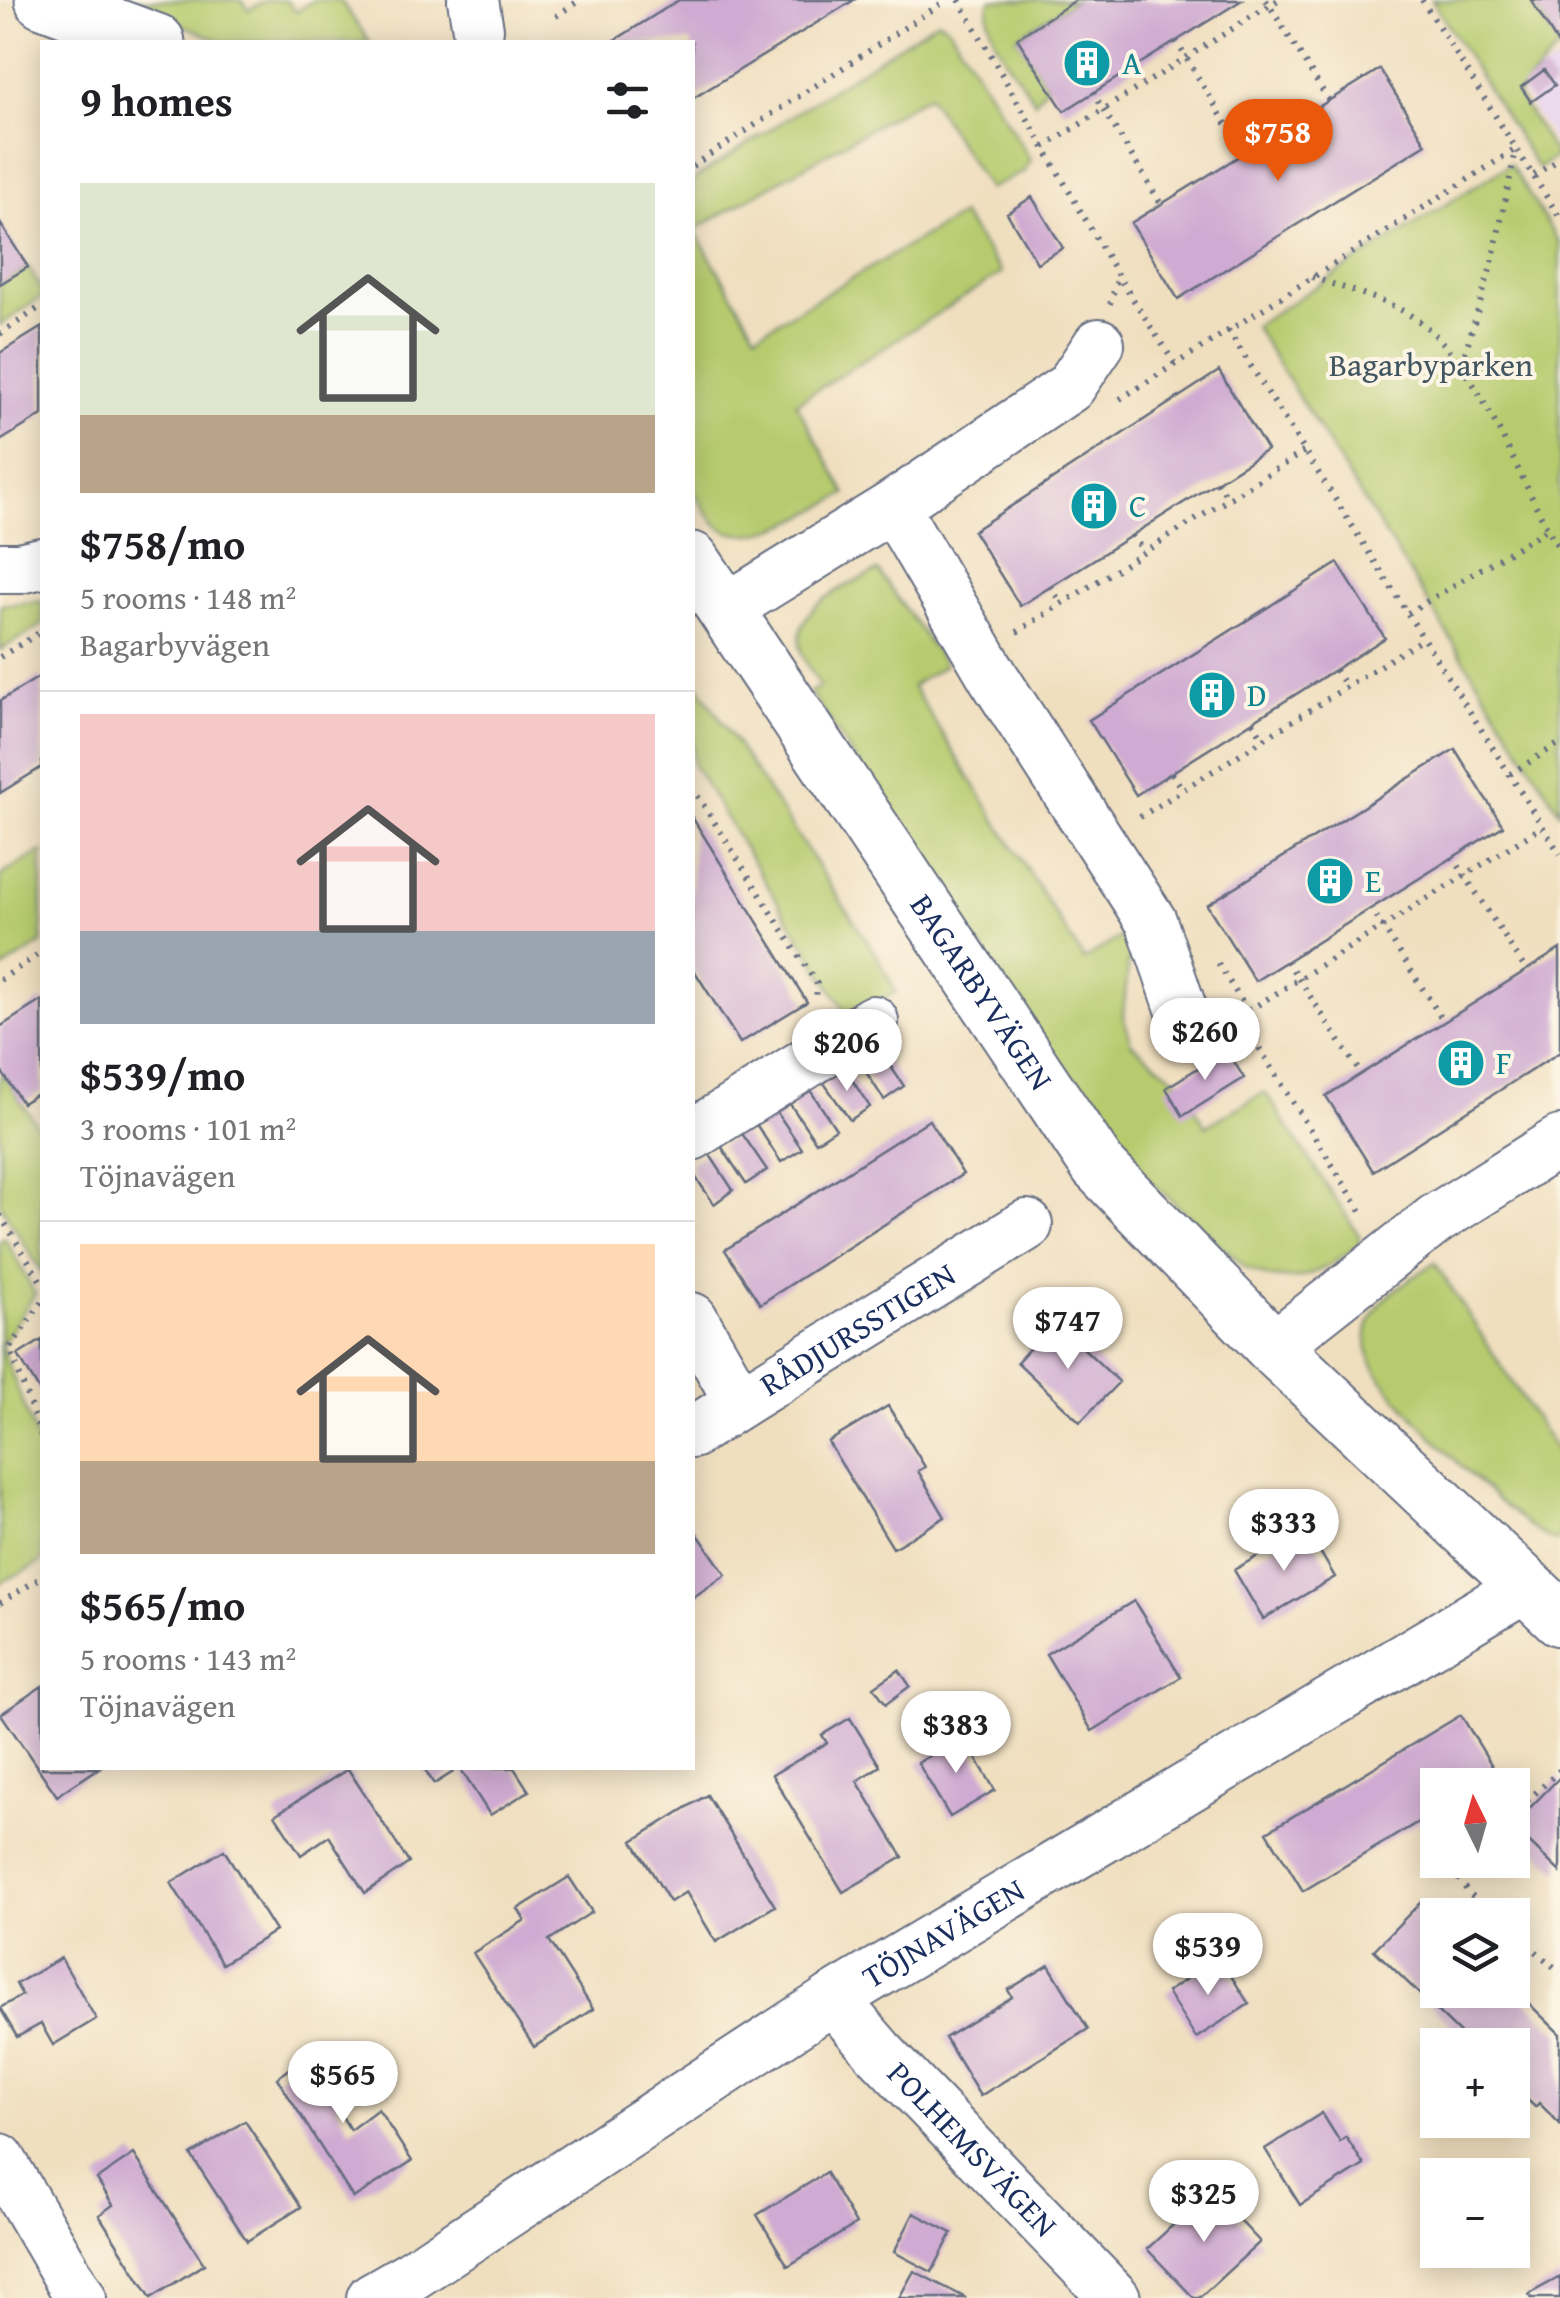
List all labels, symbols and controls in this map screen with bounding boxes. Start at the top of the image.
building icon: A [1061,37,1113,89]
place label: A [1122,39,1142,86]
text: 9 homes [80,70,233,131]
icon: filters [600,73,655,128]
pin: $758 [1219,99,1337,184]
text: $758 [1245,108,1311,155]
icon: home [278,248,458,428]
park label: Bagarbyparken [1329,341,1533,388]
building icon: C [1068,480,1120,532]
place label: C [1129,482,1146,529]
text: $758/mo [80,513,245,574]
text: 5 rooms · 148 m² [80,574,296,621]
text: Bagarbyvägen [80,621,270,668]
building icon: D [1186,669,1238,721]
place label: D [1247,671,1266,718]
icon: home [278,779,458,959]
building icon: E [1304,855,1356,907]
place label: E [1365,857,1381,904]
street label: BAGARBYVÄGEN [899,884,1065,1099]
pin: $260 [1146,998,1264,1083]
text: $260 [1172,1007,1238,1054]
pin: $206 [788,1009,906,1094]
text: $206 [814,1018,880,1065]
building icon: F [1435,1037,1487,1089]
place label: F [1496,1039,1512,1086]
text: $539/mo [80,1044,245,1105]
text: 3 rooms · 101 m² [80,1105,296,1152]
text: Töjnavägen [80,1152,235,1199]
street label: RÅDJURSSTIGEN [751,1251,964,1407]
pin: $747 [1009,1287,1127,1372]
text: $747 [1035,1296,1101,1343]
icon: home [278,1309,458,1489]
pin: $333 [1225,1489,1343,1574]
text: $333 [1251,1498,1317,1545]
text: $565/mo [80,1574,245,1635]
text: 5 rooms · 143 m² [80,1635,296,1682]
text: Töjnavägen [80,1682,235,1729]
pin: $383 [897,1691,1015,1776]
text: $383 [923,1700,989,1747]
north arrow [1420,1768,1530,1878]
map controls [1420,1768,1530,2268]
street label: TÖJNAVÄGEN [853,1866,1033,1999]
button: layers [1420,1898,1530,2008]
pin: $539 [1149,1913,1267,1998]
text: $539 [1175,1922,1241,1969]
button: + [1420,2028,1530,2138]
pin: $565 [284,2041,402,2126]
text: $565 [310,2050,376,2097]
street label: POLHEMSVÄGEN [877,2050,1069,2247]
button: − [1420,2158,1530,2268]
pin: $325 [1145,2160,1263,2245]
text: $325 [1171,2169,1237,2216]

